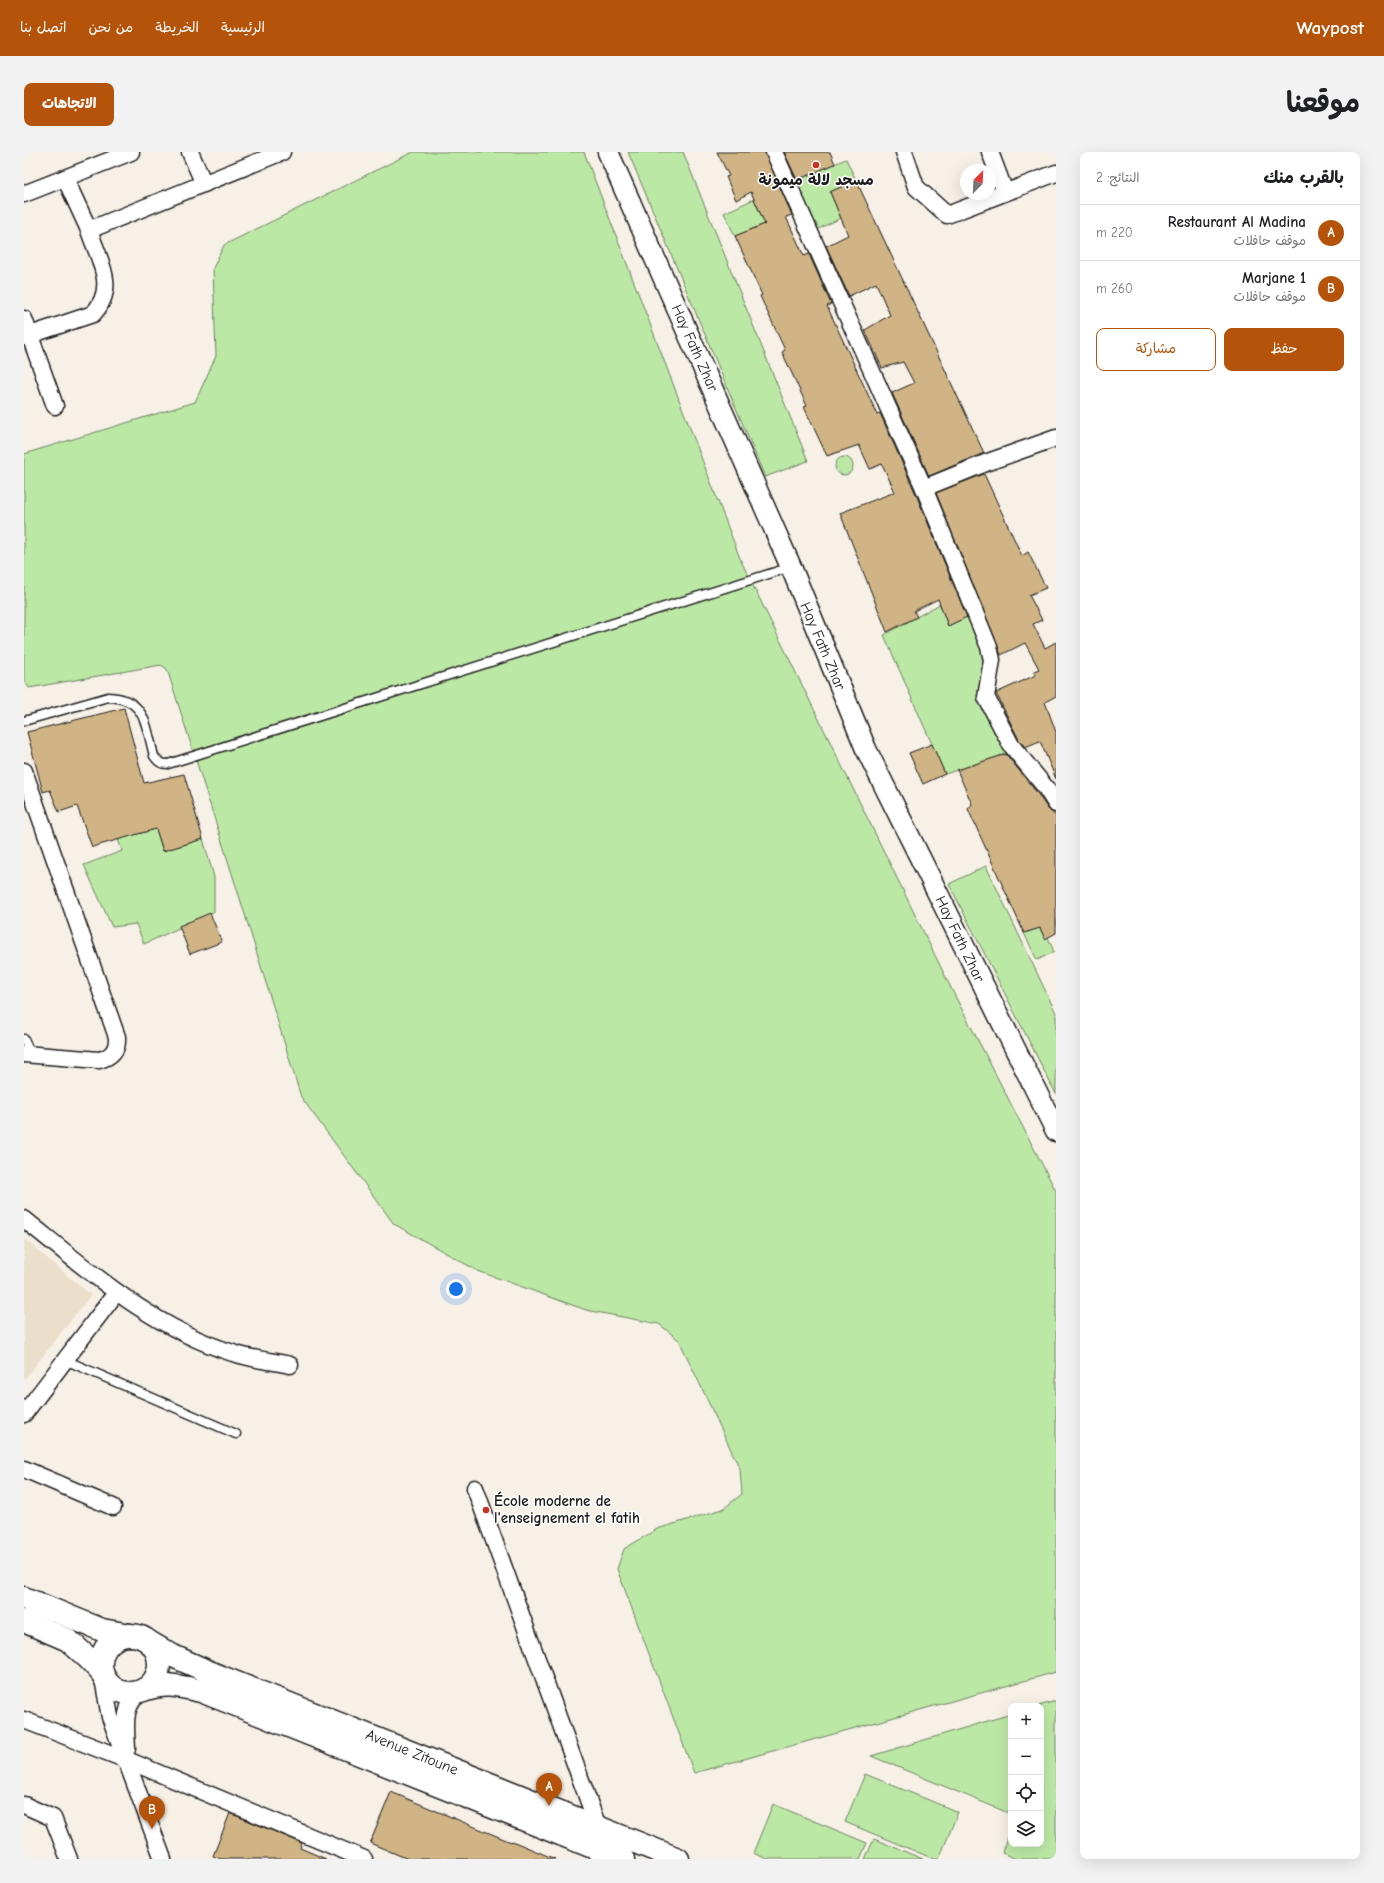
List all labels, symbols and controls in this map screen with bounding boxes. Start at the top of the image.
text: Waypost [1296,17,1364,39]
text: اتصل بنا [20,19,67,36]
text: من نحن [89,19,133,36]
text: الخريطة [155,19,199,36]
text: الرئيسية [221,19,265,36]
button: الاتجاهات [24,83,114,126]
text: موقعنا [1286,87,1360,119]
marker: مسجد لالة ميمونة [811,160,821,170]
north arrow [960,164,996,200]
text: بالقرب منك [1263,168,1344,187]
text: النتائج: 2 [1096,170,1140,185]
place label: مسجد لالة ميمونة [758,171,874,190]
text: Restaurant Al Madina [1168,213,1306,231]
text: 220 m [1096,225,1133,240]
text: A [1327,225,1335,240]
text: موقف حافلات [1234,233,1306,248]
text: Marjane 1 [1242,269,1306,287]
text: 260 m [1096,281,1133,296]
text: B [1327,281,1335,296]
text: موقف حافلات [1234,289,1306,304]
street label: Hay Fath Zhar [668,302,722,394]
button: مشاركة [1096,328,1216,371]
button: حفظ [1224,328,1344,371]
street label: Hay Fath Zhar [796,599,850,693]
street label: Hay Fath Zhar [931,893,989,985]
your location [446,1279,466,1299]
place label: École moderne de l'enseignement el fatih [494,1491,640,1527]
marker: École moderne de l'enseignement el fatih [481,1505,491,1515]
map controls [1008,1703,1044,1847]
button: + [1008,1703,1044,1739]
street label: Avenue Zitoune [363,1725,461,1779]
button: − [1008,1739,1044,1775]
pin: A [536,1773,562,1806]
button: locate [1008,1775,1044,1811]
pin: B [139,1796,165,1829]
button: layers [1008,1811,1044,1847]

